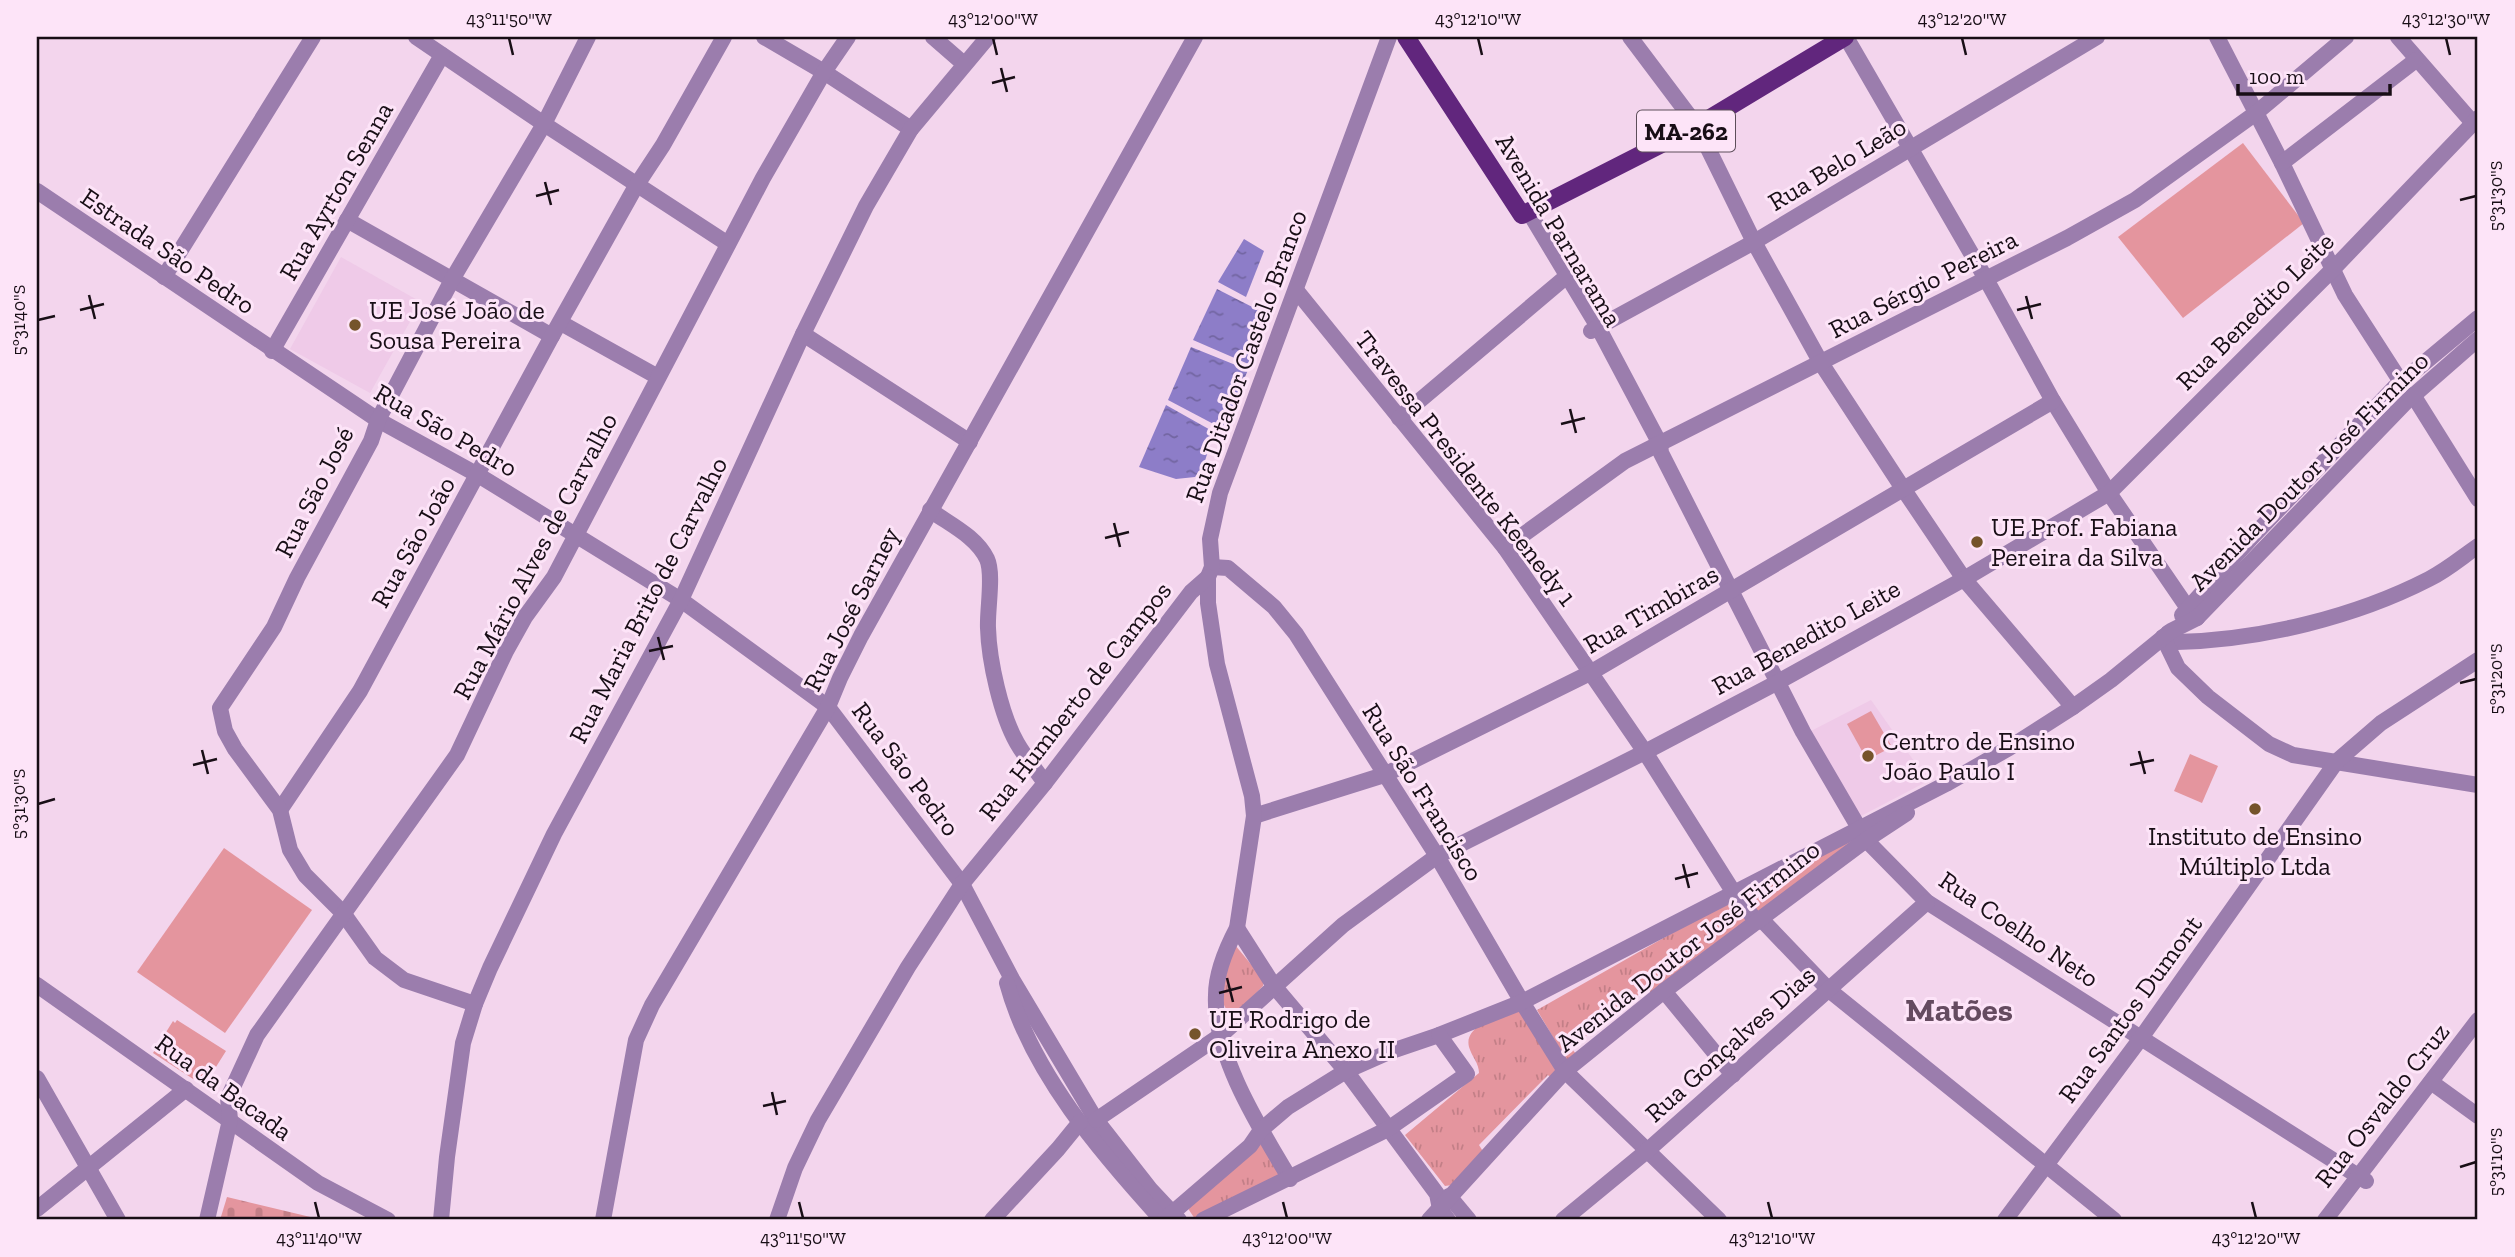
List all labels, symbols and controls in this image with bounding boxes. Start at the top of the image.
text: 43°11'50"W [466,8,552,30]
text: 43°12'00"W [948,8,1038,30]
text: 43°12'10"W [1435,8,1521,30]
text: 43°12'20"W [1918,8,2006,30]
text: 43°12'30"W [2402,8,2490,30]
scale bar [2238,52,2391,96]
text: 100 m [2249,64,2304,89]
street label: Rua Ayrton Senna [272,96,400,286]
road number: MA-262 [1637,110,1735,152]
street label: Rua Belo Leão [1762,110,1912,218]
street label: Avenida Parnarama [1489,128,1630,333]
text: 5°31'30"S [2485,161,2507,231]
street label: Estrada São Pedro [75,181,261,321]
street label: Rua Ditador Castelo Branco [1178,205,1314,507]
street label: Rua Sérgio Pereira [1823,222,2023,345]
street label: Rua Benedito Leite [2169,225,2341,397]
text: 5°31'40"S [8,285,30,355]
place label: UE José João de Sousa Pereira [369,294,545,356]
marker: UE José João de Sousa Pereira [347,317,363,333]
street label: Travessa Presidente Keenedy 1 [1348,324,1584,612]
street label: Avenida Doutor José Firmino [2183,345,2435,597]
street label: Rua São Pedro [369,376,523,484]
street label: Rua Mário Alves de Carvalho [446,407,624,705]
street label: Rua São José [267,421,361,563]
street label: Rua Maria Brito de Carvalho [562,451,734,749]
street label: Rua São João [364,471,462,613]
place label: UE Prof. Fabiana Pereira da Silva [1991,511,2178,573]
street label: Rua José Sarney [796,521,906,696]
marker: UE Prof. Fabiana Pereira da Silva [1969,534,1985,550]
street label: Rua Timbiras [1578,558,1724,660]
street label: Rua Benedito Leite [1706,572,1906,702]
street label: Rua Humberto de Campos [972,575,1178,827]
text: 5°31'20"S [2485,643,2507,715]
street label: Rua São Pedro [845,696,967,842]
street label: Rua São Francisco [1355,697,1491,887]
place label: Centro de Ensino João Paulo I [1882,725,2075,787]
marker: Centro de Ensino João Paulo I [1860,748,1876,764]
text: 5°31'30"S [8,769,30,839]
marker: Instituto de Ensino Múltiplo Ltda [2247,801,2263,817]
place label: Instituto de Ensino Múltiplo Ltda [2148,820,2362,882]
street label: Avenida Doutor José Firmino [1550,833,1826,1059]
street label: Rua Coelho Neto [1933,864,2105,994]
street label: Rua Santos Dumont [2051,909,2209,1109]
street label: Rua Gonçalves Dias [1638,959,1822,1129]
district label: Matões [1905,990,2013,1029]
place label: UE Rodrigo de Oliveira Anexo II [1209,1003,1395,1065]
street label: Rua Osvaldo Cruz [2308,1016,2456,1194]
marker: UE Rodrigo de Oliveira Anexo II [1187,1026,1203,1042]
street label: Rua da Bacada [149,1027,299,1148]
text: 5°31'10"S [2485,1128,2507,1196]
text: 43°11'40"W [276,1227,362,1249]
text: 43°11'50"W [760,1227,846,1249]
text: 43°12'00"W [1242,1227,1332,1249]
text: 43°12'10"W [1729,1227,1815,1249]
text: 43°12'20"W [2212,1227,2300,1249]

